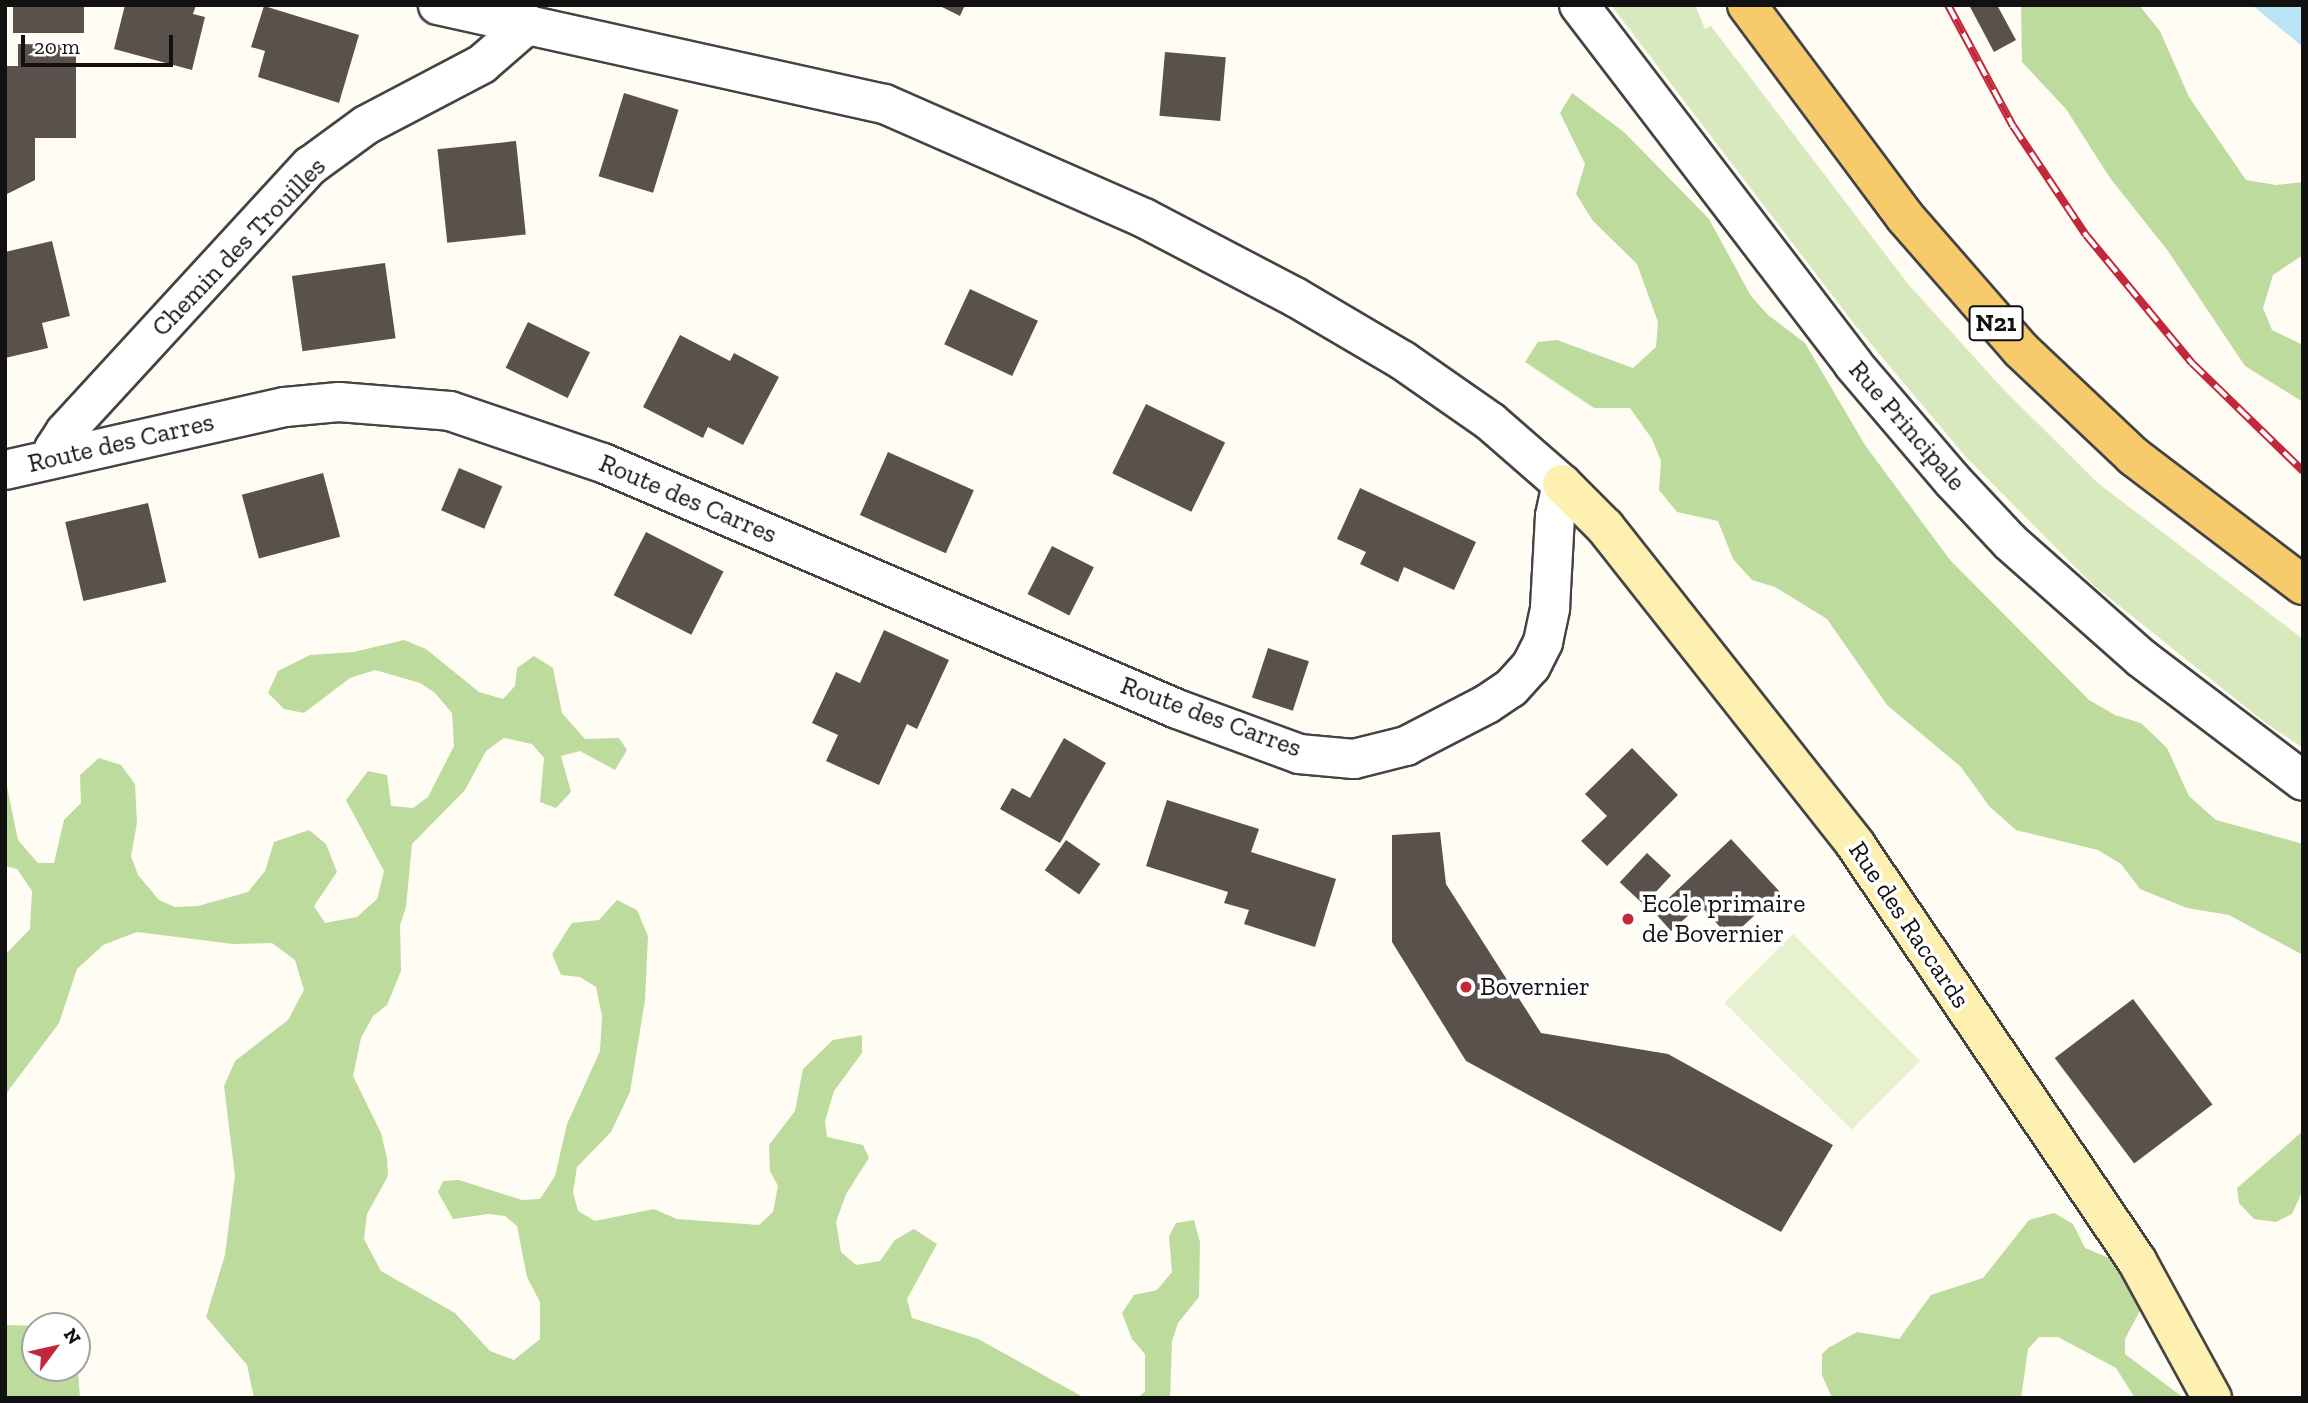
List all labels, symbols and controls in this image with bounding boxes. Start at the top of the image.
scale bar [24,21,177,65]
text: 20 m [34,34,80,59]
street label: Chemin des Trouilles [145,151,333,343]
road number: N21 [1968,302,2024,344]
street label: Rue Principale [1842,355,1972,497]
street label: Route des Carres [25,406,217,480]
street label: Route des Carres [594,448,782,550]
street label: Route des Carres [1116,670,1306,764]
street label: Rue des Raccards [1842,836,1976,1014]
place label: Ecole primaire de Bovernier [1642,888,1806,950]
marker: Ecole primaire de Bovernier [1620,911,1636,927]
place label: Bovernier [1480,971,1590,1003]
marker: Bovernier [1458,979,1474,995]
north arrow [21,1312,91,1382]
text: N [59,1324,86,1349]

